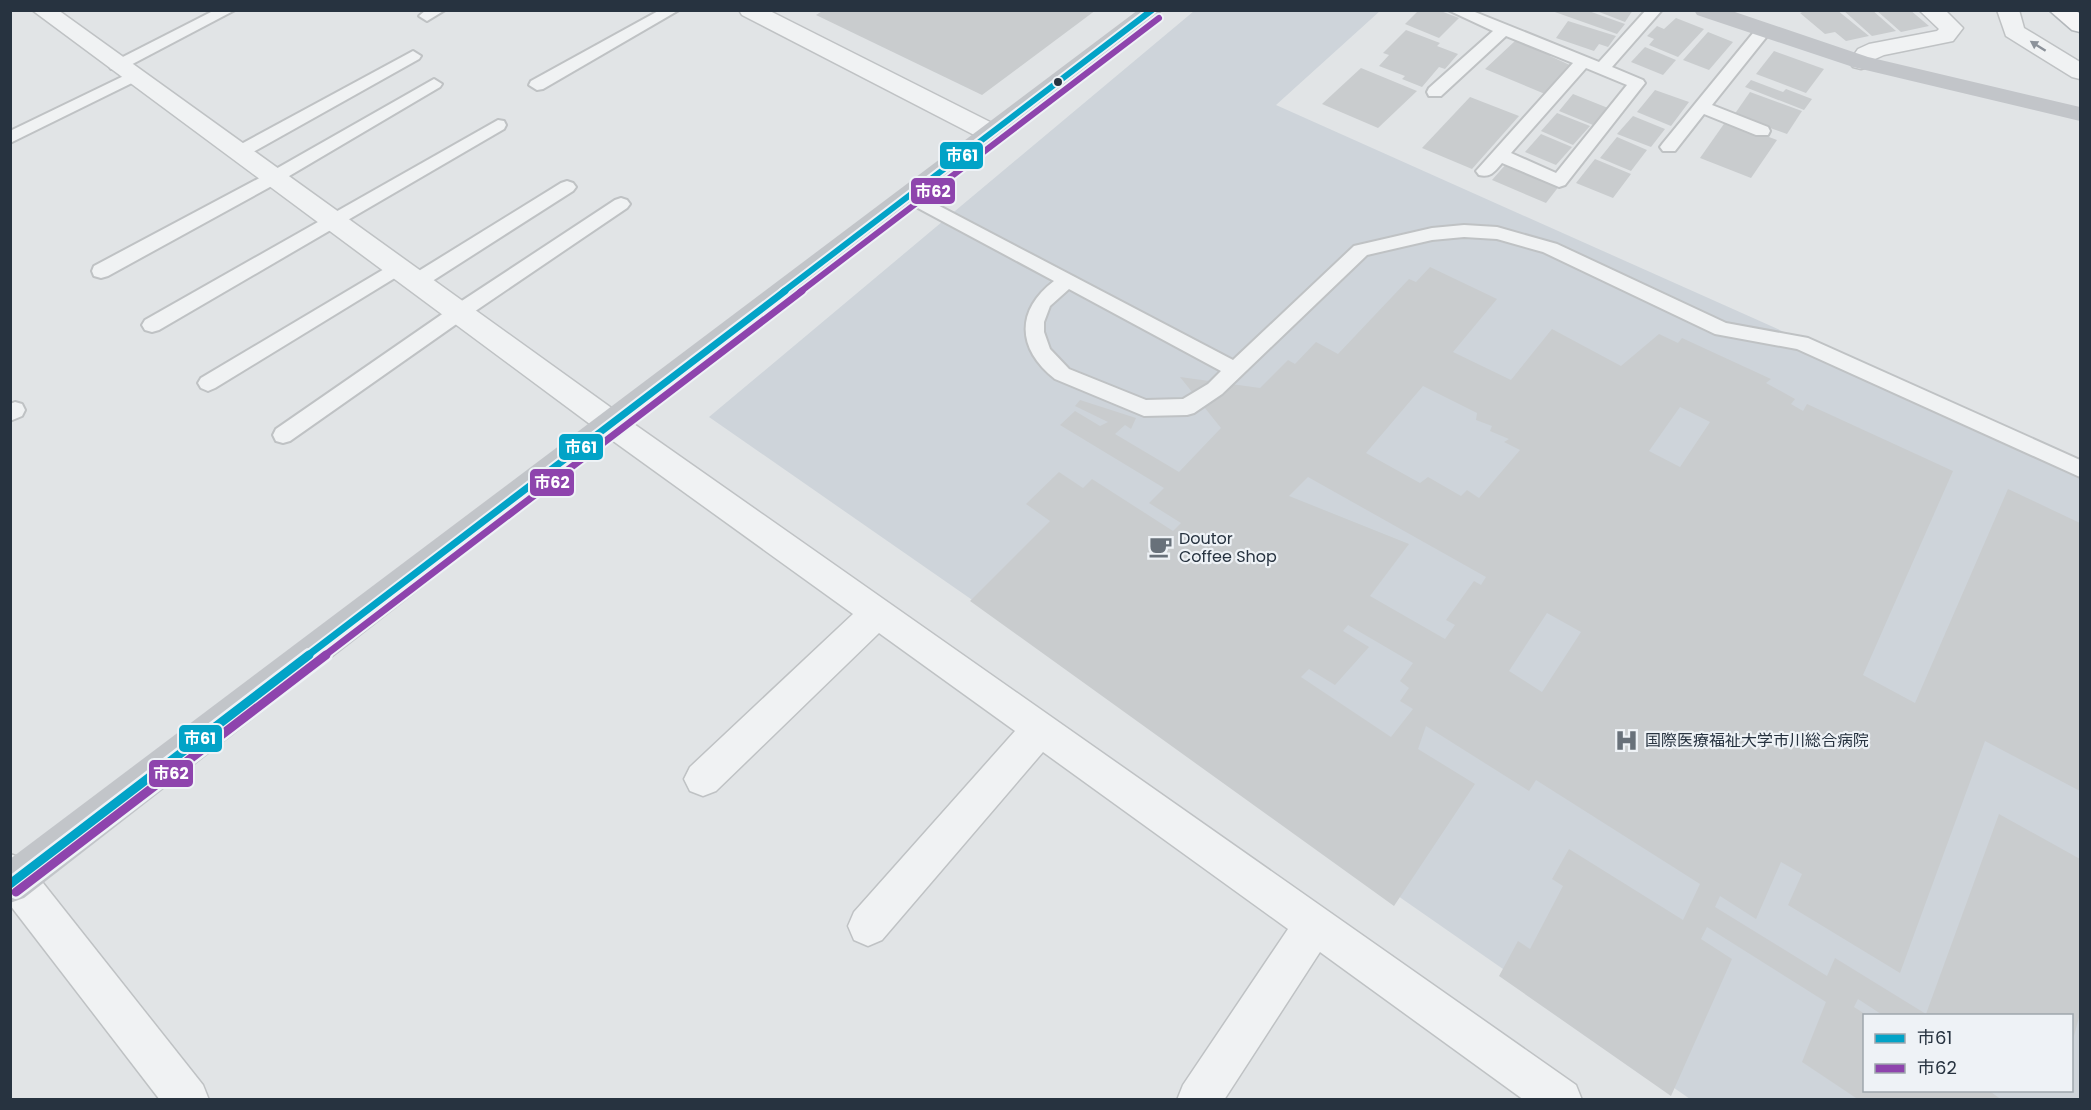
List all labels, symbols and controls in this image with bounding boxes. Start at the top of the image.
one-way arrow [2030,41,2046,52]
unlabelled marker [1052,76,1064,88]
line badge: 市61 [939,141,984,170]
text: 市61 [946,144,978,167]
line badge: 市62 [910,177,956,205]
text: 市62 [915,180,951,203]
line badge: 市61 [558,433,604,461]
text: 市61 [565,436,597,459]
line badge: 市62 [529,468,575,497]
text: 市62 [534,471,570,494]
place label: Doutor Coffee Shop [1179,527,1277,568]
cafe icon: Doutor Coffee Shop [1148,534,1174,560]
line badge: 市61 [178,724,223,753]
text: 市61 [184,727,216,750]
hospital icon: 国際医療福祉大学市川総合病院 [1614,727,1640,753]
place label: 国際医療福祉大学市川総合病院 [1645,729,1869,752]
line badge: 市62 [148,759,194,788]
text: 市62 [153,762,189,785]
legend [1863,1014,2073,1092]
text: 市61 [1917,1025,1952,1050]
text: 市62 [1917,1055,1957,1080]

